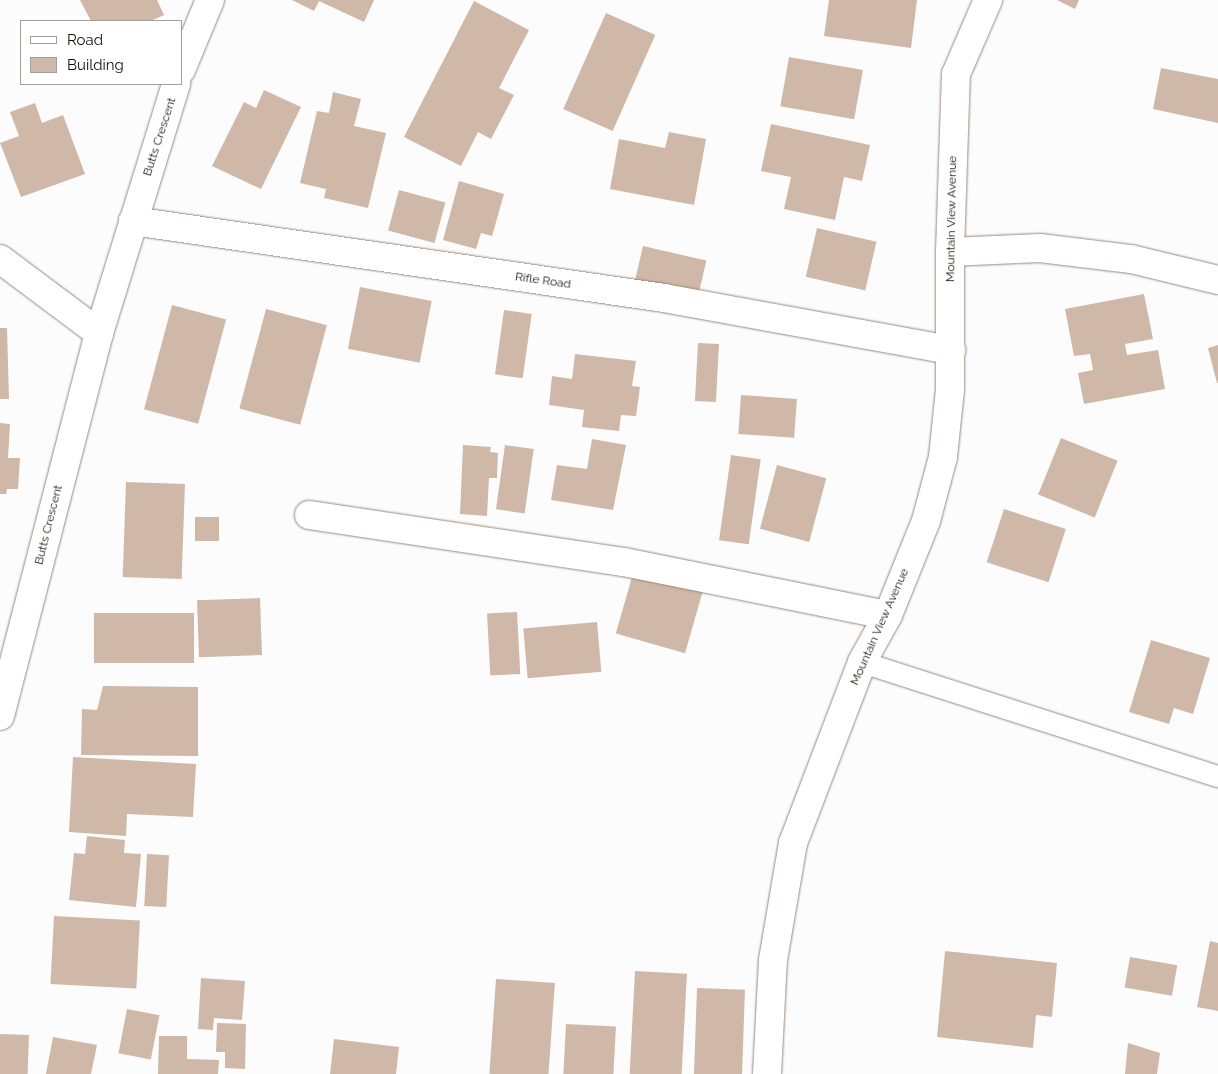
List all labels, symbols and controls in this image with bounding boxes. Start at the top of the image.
legend [20,20,182,85]
text: Road [67,31,103,49]
text: Building [67,56,124,74]
street label: Butts Crescent [141,96,179,178]
street label: Mountain View Avenue [944,155,960,283]
street label: Rifle Road [514,270,572,292]
street label: Butts Crescent [32,484,66,566]
street label: Mountain View Avenue [848,566,912,688]

